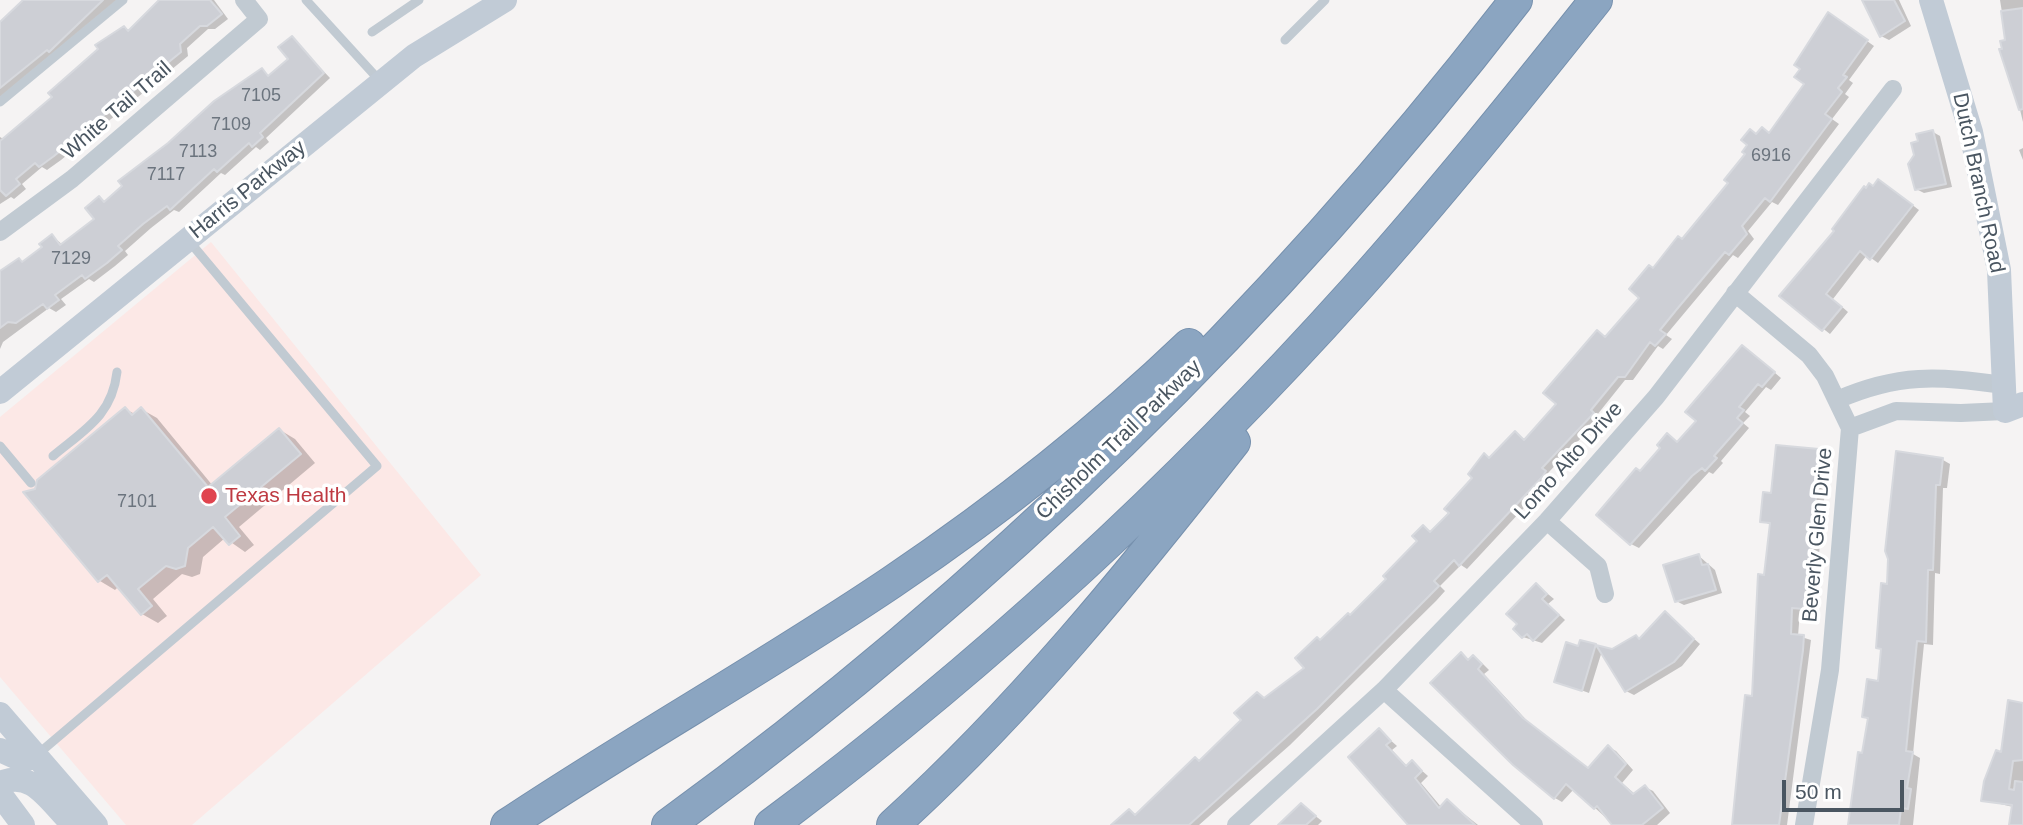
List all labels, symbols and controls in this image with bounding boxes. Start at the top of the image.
street label: White Tail Trail [57,57,177,165]
house number: 7105 [241,85,281,107]
street label: Dutch Branch Road [1947,91,2009,275]
house number: 7109 [211,114,251,136]
street label: Harris Parkway [185,135,311,245]
house number: 7113 [179,141,217,163]
house number: 6916 [1751,145,1791,167]
house number: 7117 [147,164,185,186]
house number: 7129 [51,248,91,270]
street label: Chisholm Trail Parkway [1031,355,1207,525]
street label: Lomo Alto Drive [1510,397,1628,525]
street label: Beverly Glen Drive [1798,447,1838,623]
place label: Texas Health [225,483,346,509]
marker: Texas Health [199,486,219,506]
house number: 7101 [117,491,157,513]
scale bar [1785,766,1908,810]
text: 50 m [1795,780,1842,803]

